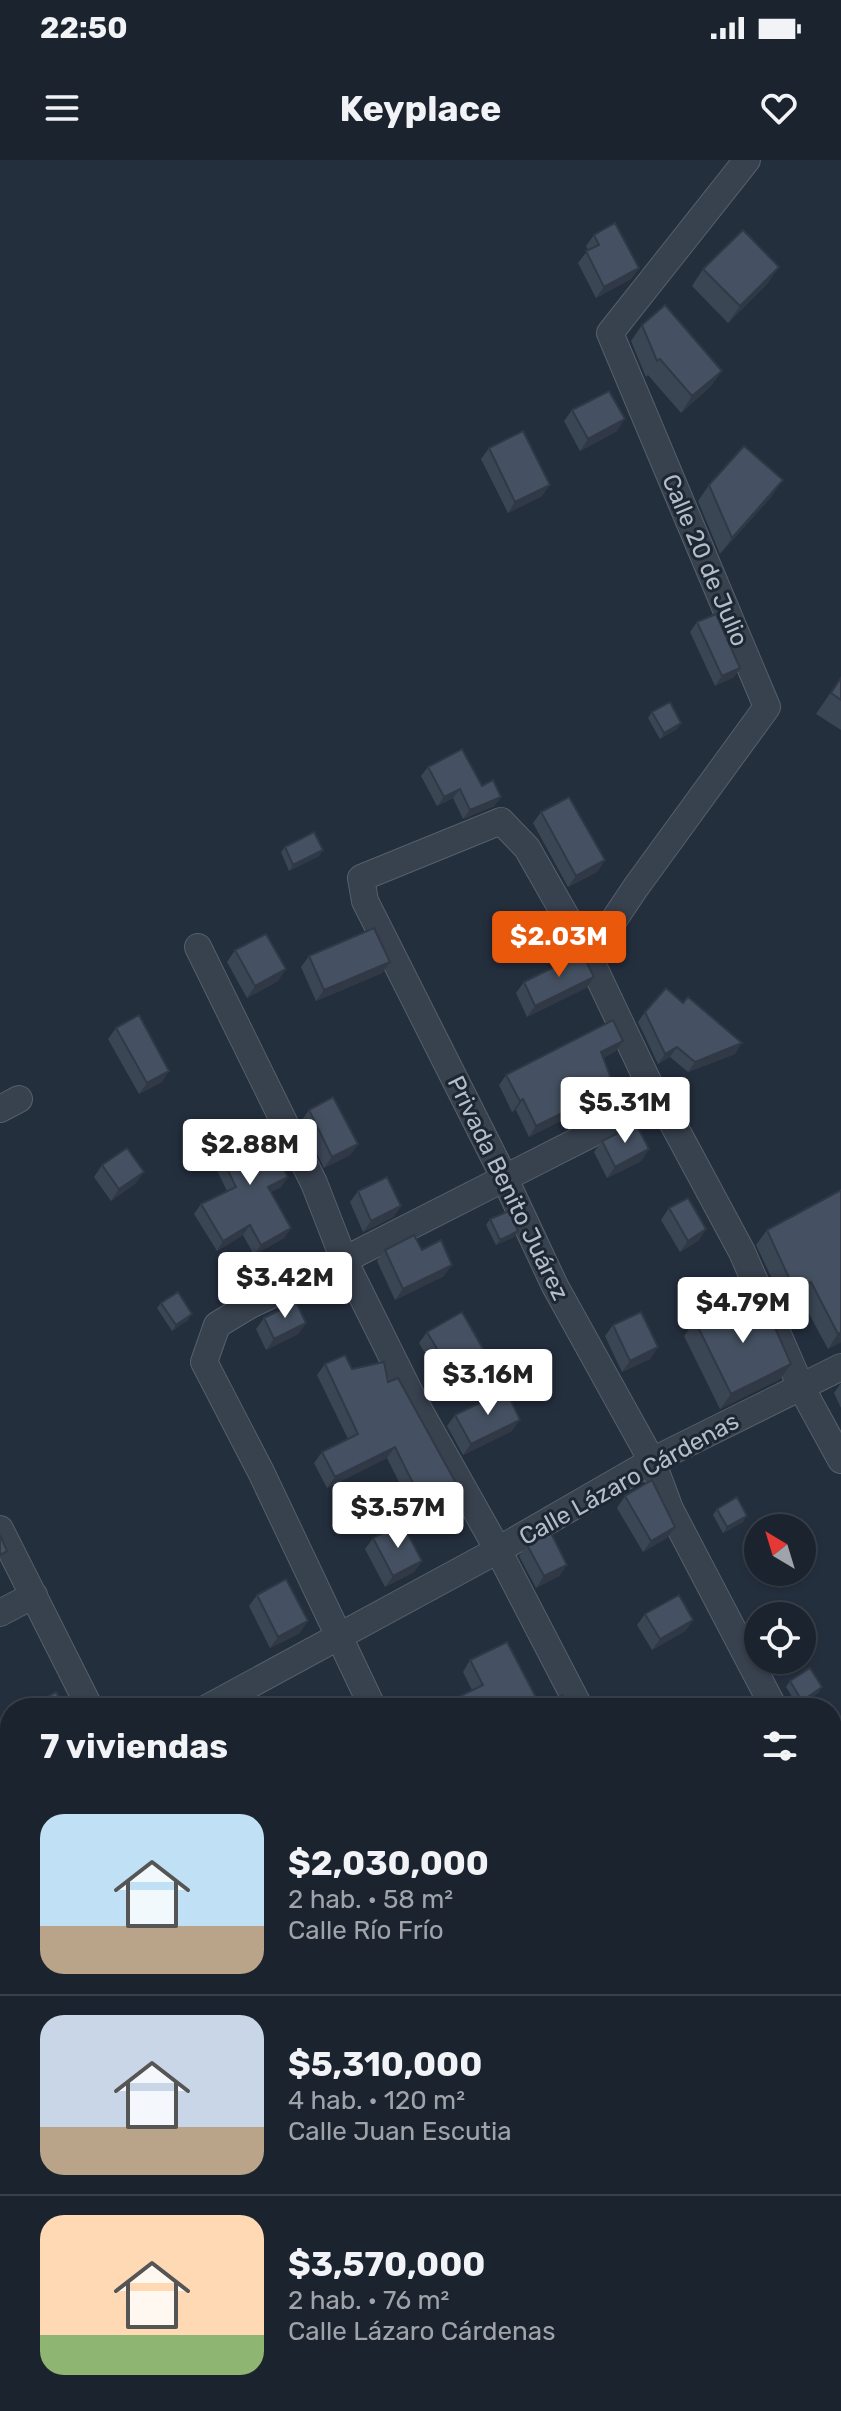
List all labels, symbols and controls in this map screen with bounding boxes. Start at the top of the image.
text: 22:50 [40,10,128,46]
icon: menu [40,86,84,130]
icon: heart [757,86,801,130]
text: Keyplace [340,87,501,130]
street label: Calle 20 de Julio [656,470,754,650]
pin: $2.03M [494,911,624,979]
text: $2.03M [510,921,608,952]
street label: Privada Benito Juárez [441,1071,575,1305]
pin: $5.31M [560,1077,690,1145]
text: $5.31M [579,1087,671,1118]
pin: $2.88M [185,1119,315,1187]
text: $2.88M [201,1129,299,1160]
pin: $3.42M [220,1252,350,1320]
text: $3.42M [236,1262,334,1293]
pin: $4.79M [678,1277,808,1345]
text: $4.79M [696,1287,790,1318]
pin: $3.16M [423,1349,553,1417]
text: $3.16M [442,1359,534,1390]
street label: Calle Lázaro Cárdenas [514,1407,744,1551]
pin: $3.57M [333,1482,463,1550]
text: $3.57M [350,1492,446,1523]
north arrow [744,1514,816,1586]
map controls [744,1514,816,1674]
button: locate [744,1602,816,1674]
icon: filters [758,1724,802,1768]
text: 7 viviendas [40,1726,228,1767]
text: $2,030,000 [288,1843,489,1884]
icon: home [104,1846,200,1942]
text: 2 hab. · 58 m² [288,1884,453,1915]
text: Calle Río Frío [288,1915,444,1946]
text: $5,310,000 [288,2044,482,2085]
icon: home [104,2047,200,2143]
text: 4 hab. · 120 m² [288,2085,465,2116]
text: Calle Juan Escutia [288,2116,512,2147]
text: $3,570,000 [288,2244,485,2285]
icon: home [104,2247,200,2343]
text: 2 hab. · 76 m² [288,2285,449,2316]
text: Calle Lázaro Cárdenas [288,2316,555,2347]

